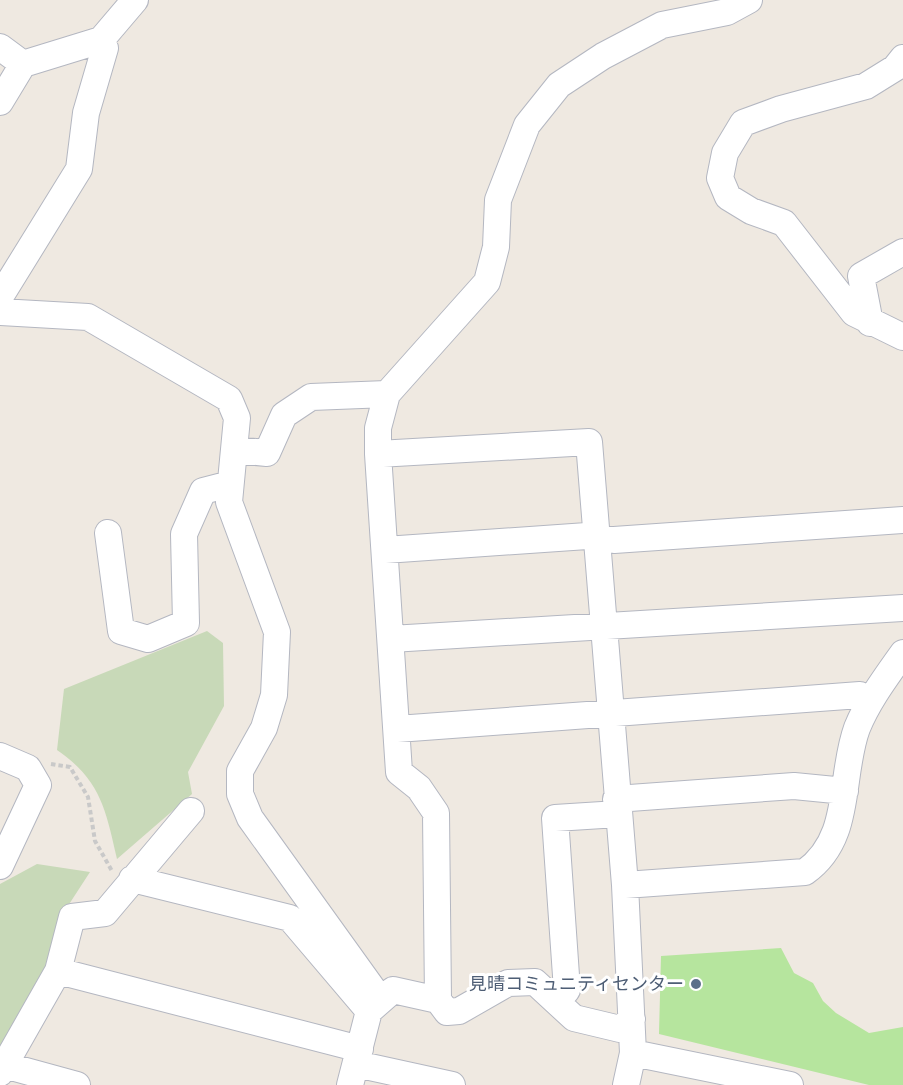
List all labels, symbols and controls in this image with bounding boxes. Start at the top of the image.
place label: 見晴コミュニティセンター [469,973,684,995]
marker: 見晴コミュニティセンター [689,977,703,991]

